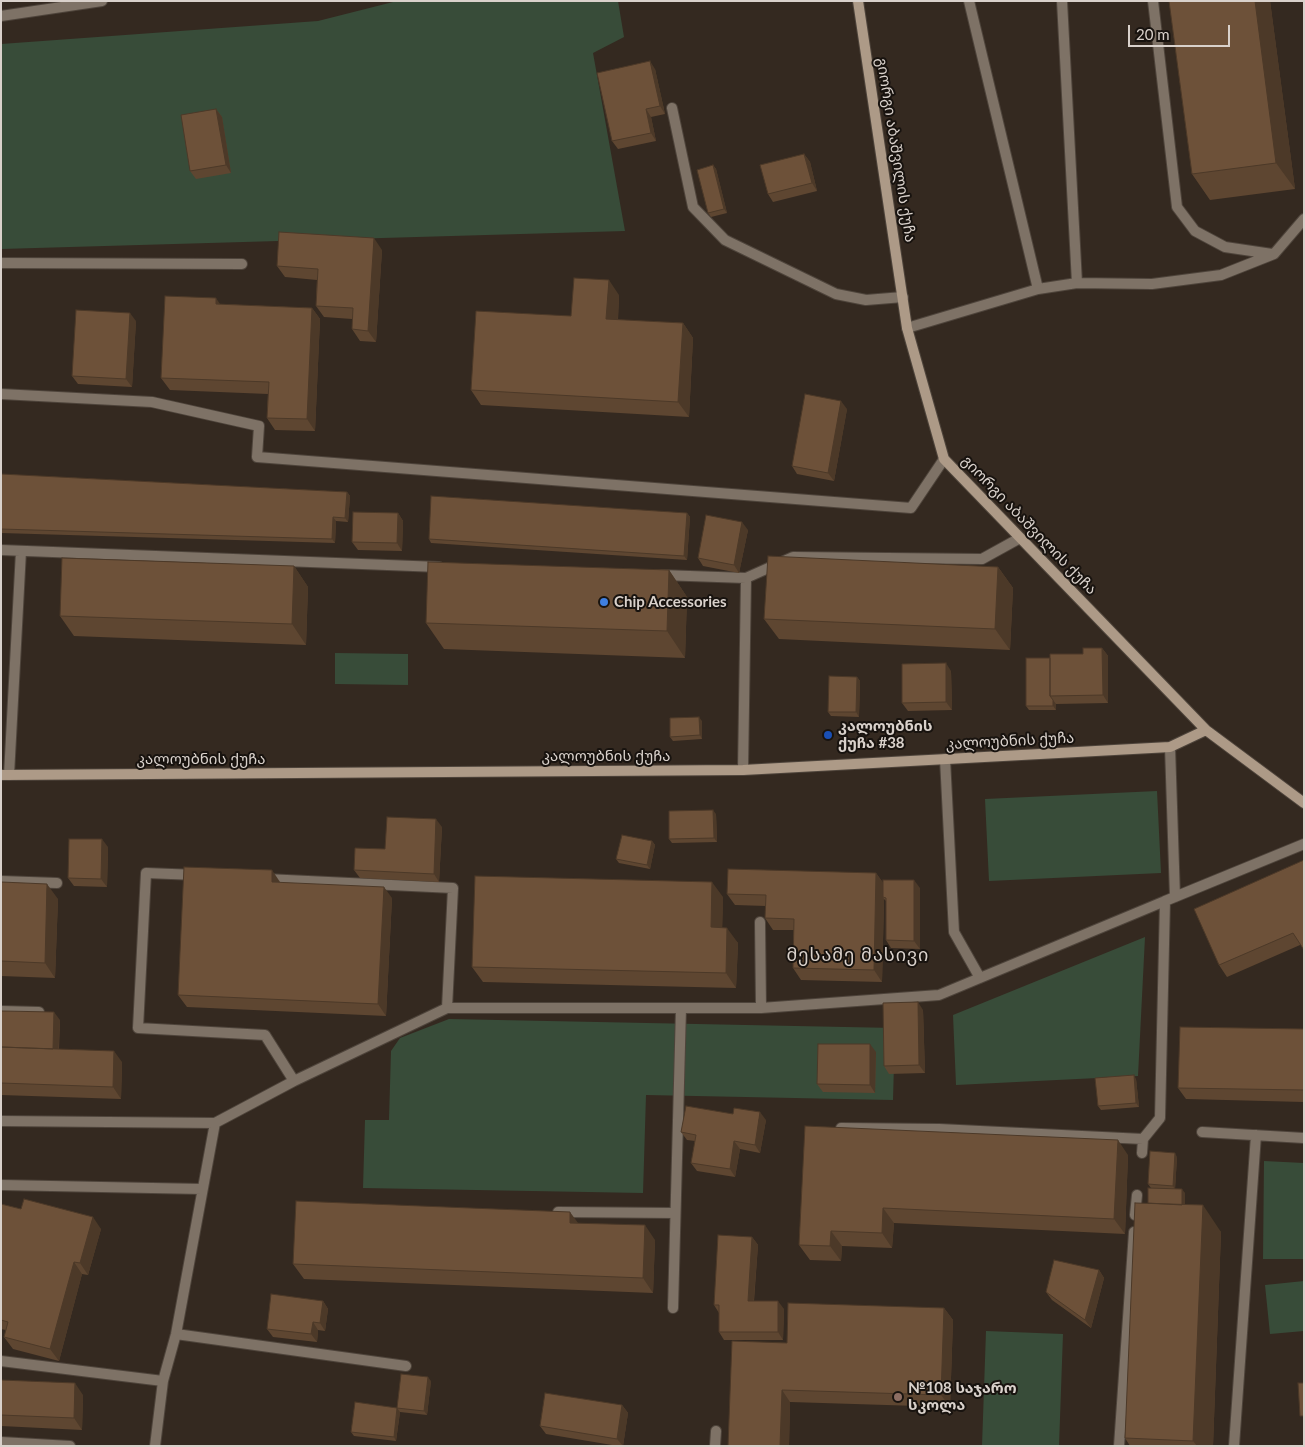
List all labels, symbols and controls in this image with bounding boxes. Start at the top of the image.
scale bar [1130,15,1232,47]
text: 20 m [1136,25,1170,43]
street label: გიორგი აბაშვილის ქუჩა [873,56,919,244]
street label: გიორგი აბაშვილის ქუჩა [958,452,1100,598]
place label: Chip Accessories [614,593,727,611]
marker: Chip Accessories [598,596,610,608]
place label: კალოუბნის ქუჩა #38 [838,717,932,752]
marker: კალოუბნის ქუჩა #38 [822,729,834,741]
street label: კალოუბნის ქუჩა [945,729,1075,753]
street label: კალოუბნის ქუჩა [542,747,670,765]
street label: კალოუბნის ქუჩა [137,750,265,768]
district label: მესამე მასივი [785,944,931,966]
place label: №108 საჯარო სკოლა [908,1379,1017,1414]
marker: №108 საჯარო სკოლა [892,1391,904,1403]

